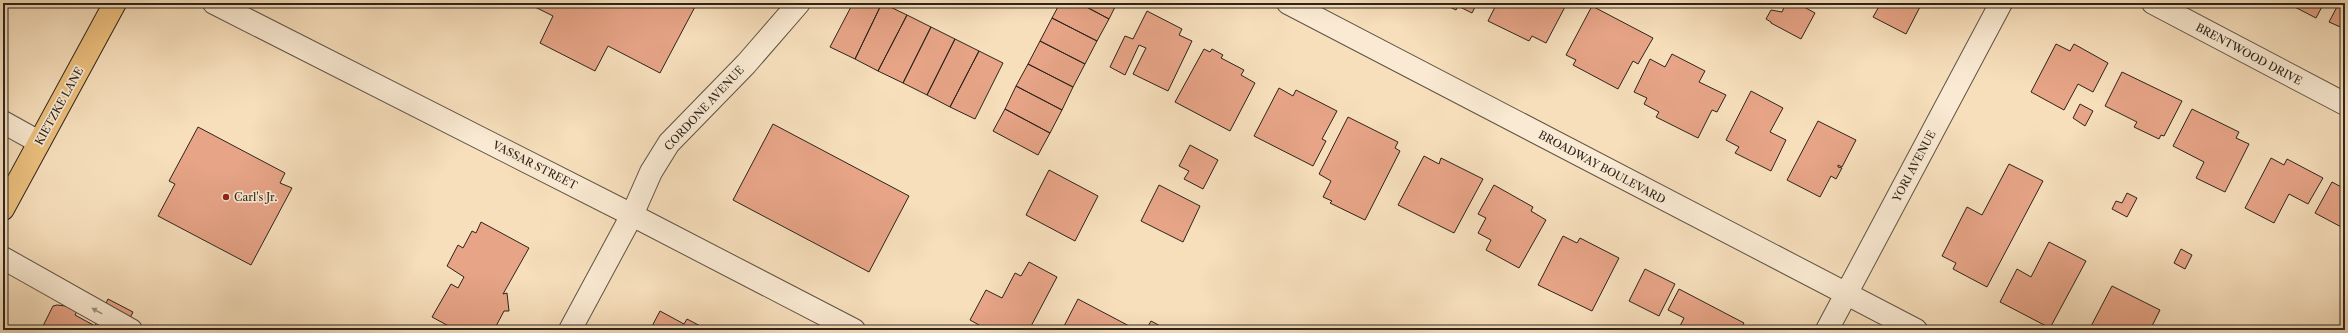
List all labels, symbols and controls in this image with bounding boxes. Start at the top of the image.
street label: BRENTWOOD DRIVE [2193,20,2305,88]
street label: CORDONE AVENUE [661,62,747,153]
street label: KIETZKE LANE [32,64,86,147]
street label: BROADWAY BOULEVARD [1536,127,1668,207]
street label: YORI AVENUE [1889,127,1939,205]
street label: VASSAR STREET [489,137,580,193]
place label: Carl's Jr. [234,190,277,204]
marker: Carl's Jr. [221,192,231,202]
one-way arrow [91,307,103,314]

